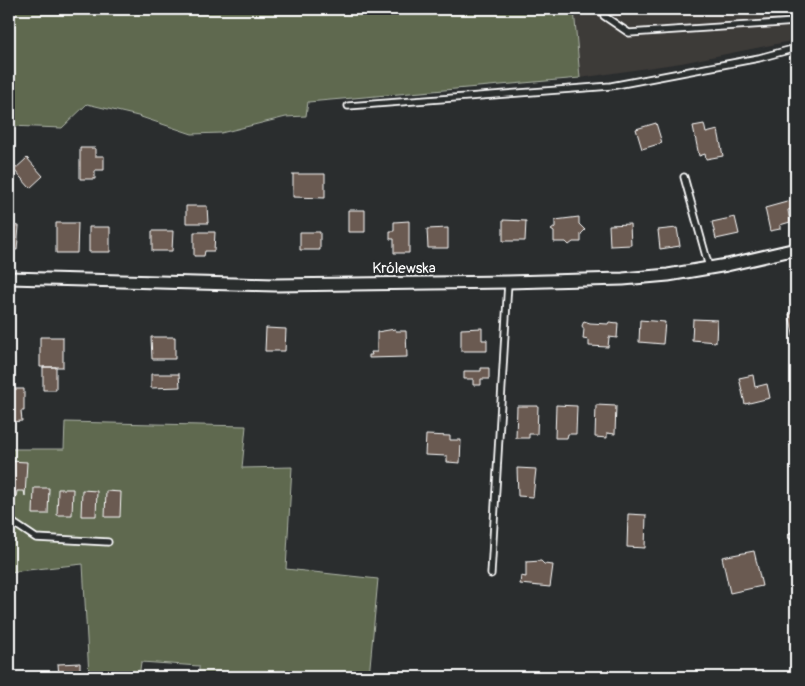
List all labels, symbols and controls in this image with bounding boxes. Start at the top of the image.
street label: Królewska [372,259,436,278]

